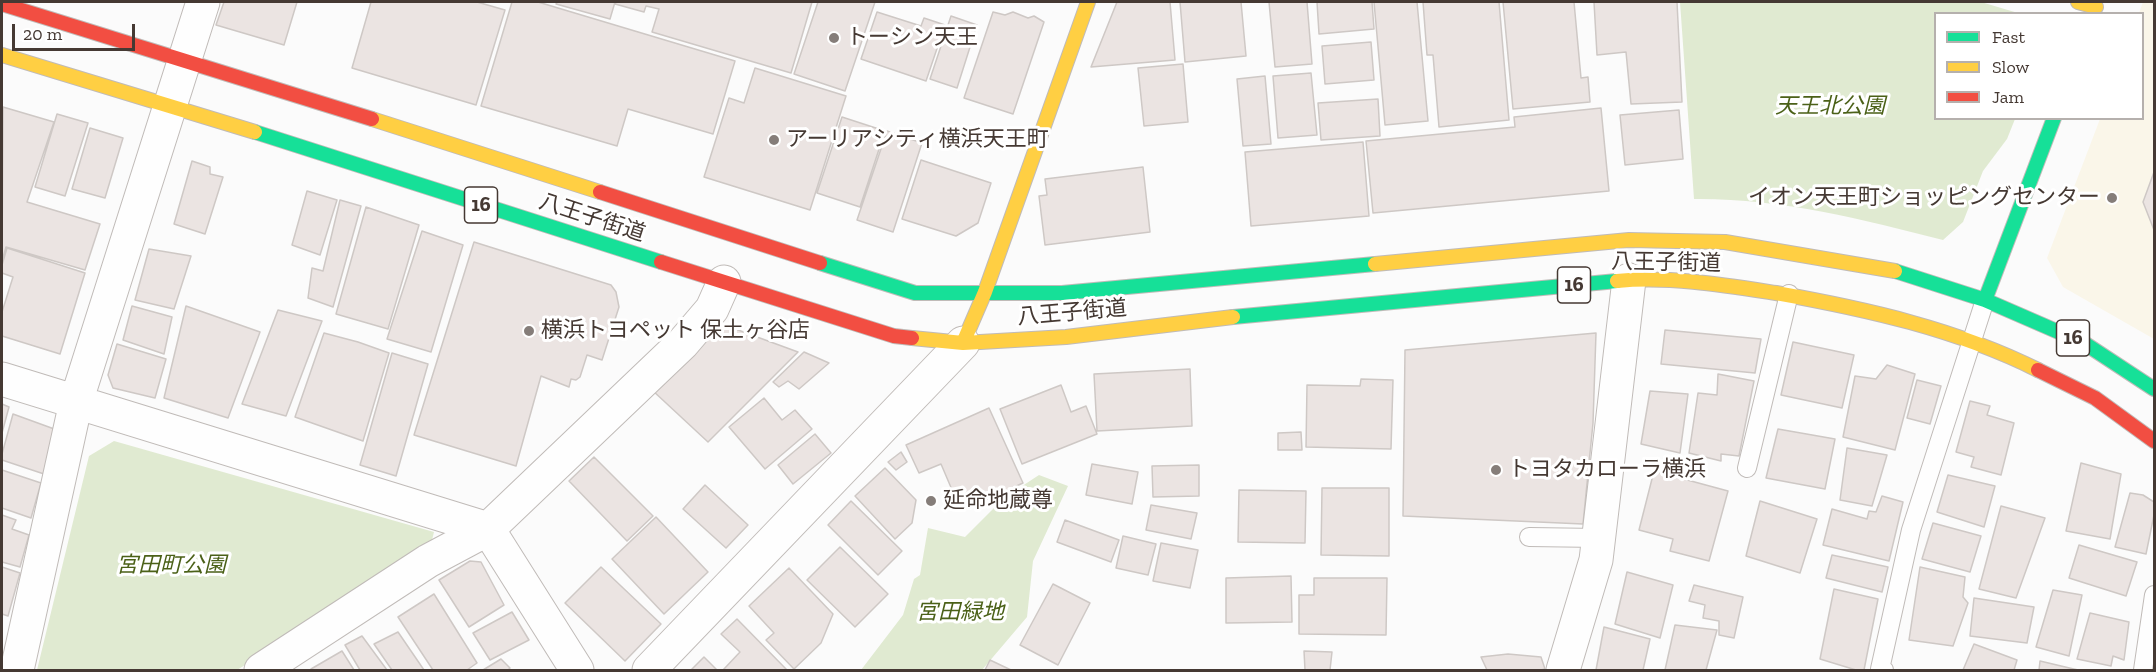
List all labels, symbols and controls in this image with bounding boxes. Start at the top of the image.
scale bar [15,12,138,50]
legend [1934,12,2144,120]
text: 20 m [23,23,62,45]
place label: トーシン天王 [846,25,978,51]
text: Fast [1992,26,2025,48]
marker: トーシン天王 [827,31,841,45]
text: Slow [1992,56,2029,78]
text: Jam [1992,86,2024,108]
park label: 天王北公園 [1775,94,1885,120]
place label: アーリアシティ横浜天王町 [786,127,1049,153]
marker: アーリアシティ横浜天王町 [767,133,781,147]
place label: イオン天王町ショッピングセンター [1748,185,2100,211]
road number: 16 [464,187,498,223]
street label: 八王子街道 [536,188,648,248]
marker: イオン天王町ショッピングセンター [2105,191,2119,205]
street label: 八王子街道 [1611,249,1721,277]
road number: 16 [1558,267,1590,303]
street label: 八王子街道 [1016,295,1128,331]
place label: 横浜トヨペット 保土ヶ谷店 [541,318,810,344]
road number: 16 [2056,320,2090,356]
marker: 横浜トヨペット 保土ヶ谷店 [522,324,536,338]
place label: トヨタカローラ横浜 [1508,457,1706,483]
marker: トヨタカローラ横浜 [1489,463,1503,477]
place label: 延命地蔵尊 [943,488,1053,514]
marker: 延命地蔵尊 [924,494,938,508]
park label: 宮田町公園 [116,553,226,579]
park label: 宮田緑地 [916,600,1004,626]

